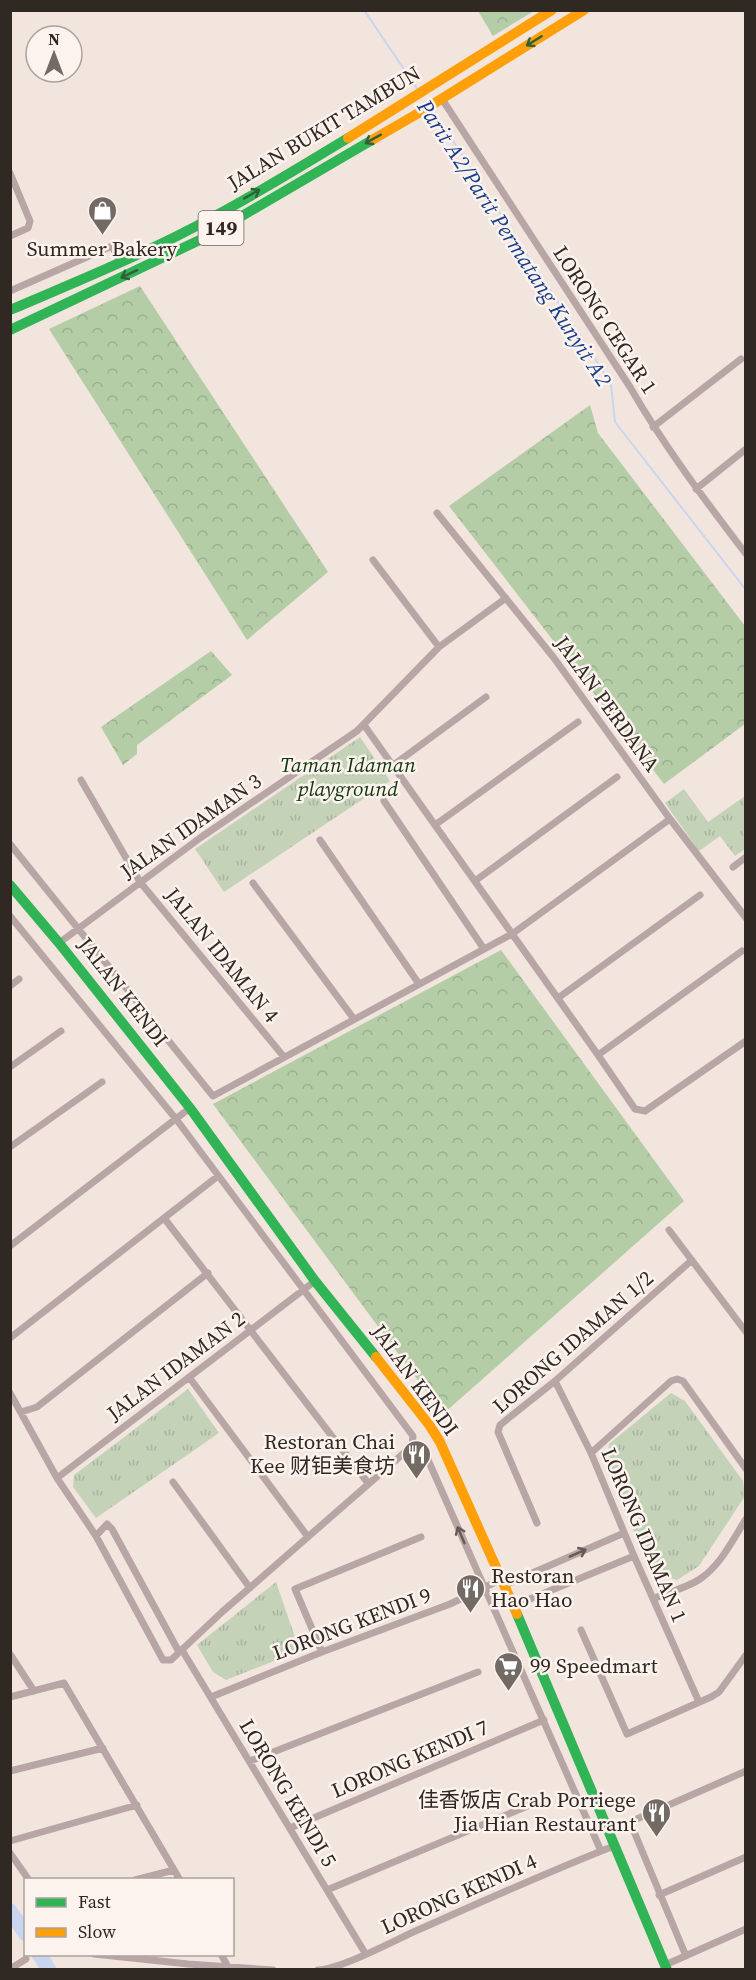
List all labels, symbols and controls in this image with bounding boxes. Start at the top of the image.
north arrow [24,24,84,84]
text: N [48,28,60,50]
one-way arrow [526,36,543,48]
street label: JALAN BUKIT TAMBUN [221,58,426,197]
water label: Parit A2/Parit Permatang Kunyit A2 [410,93,619,393]
one-way arrow [365,133,382,145]
one-way arrow [243,188,260,200]
shop icon: Summer Bakery [86,194,118,236]
road number: 149 [198,211,244,245]
place label: Summer Bakery [27,234,178,263]
street label: LORONG CEGAR 1 [547,240,664,399]
one-way arrow [121,269,139,281]
street label: JALAN PERDANA [548,629,667,778]
park label: Taman Idaman playground [280,750,416,803]
street label: JALAN IDAMAN 3 [114,766,267,886]
street label: JALAN IDAMAN 4 [158,880,286,1029]
street label: JALAN KENDI [71,930,175,1052]
street label: LORONG IDAMAN 1/2 [486,1264,659,1420]
street label: JALAN IDAMAN 2 [100,1304,251,1428]
street label: JALAN KENDI [365,1317,466,1441]
place label: Restoran Chai Kee 财钜美食坊 [250,1427,395,1480]
restaurant icon: Restoran Chai Kee 财钜美食坊 [400,1438,432,1480]
street label: LORONG IDAMAN 1 [595,1443,694,1627]
one-way arrow [455,1526,466,1545]
one-way arrow [568,1547,586,1558]
place label: Restoran Hao Hao [491,1561,575,1614]
restaurant icon: Restoran Hao Hao [454,1572,486,1614]
street label: LORONG KENDI 9 [268,1580,435,1667]
supermarket icon: 99 Speedmart [493,1650,525,1692]
place label: 99 Speedmart [530,1651,658,1680]
street label: LORONG KENDI 7 [327,1712,493,1805]
street label: LORONG KENDI 5 [233,1713,344,1872]
place label: 佳香饭店 Crab Porriege Jia Hian Restaurant [418,1785,636,1838]
restaurant icon: 佳香饭店 Crab Porriege Jia Hian Restaurant [641,1796,673,1838]
street label: LORONG KENDI 4 [376,1846,542,1941]
legend [24,1878,234,1956]
text: Fast [78,1889,111,1914]
text: Slow [78,1919,116,1944]

